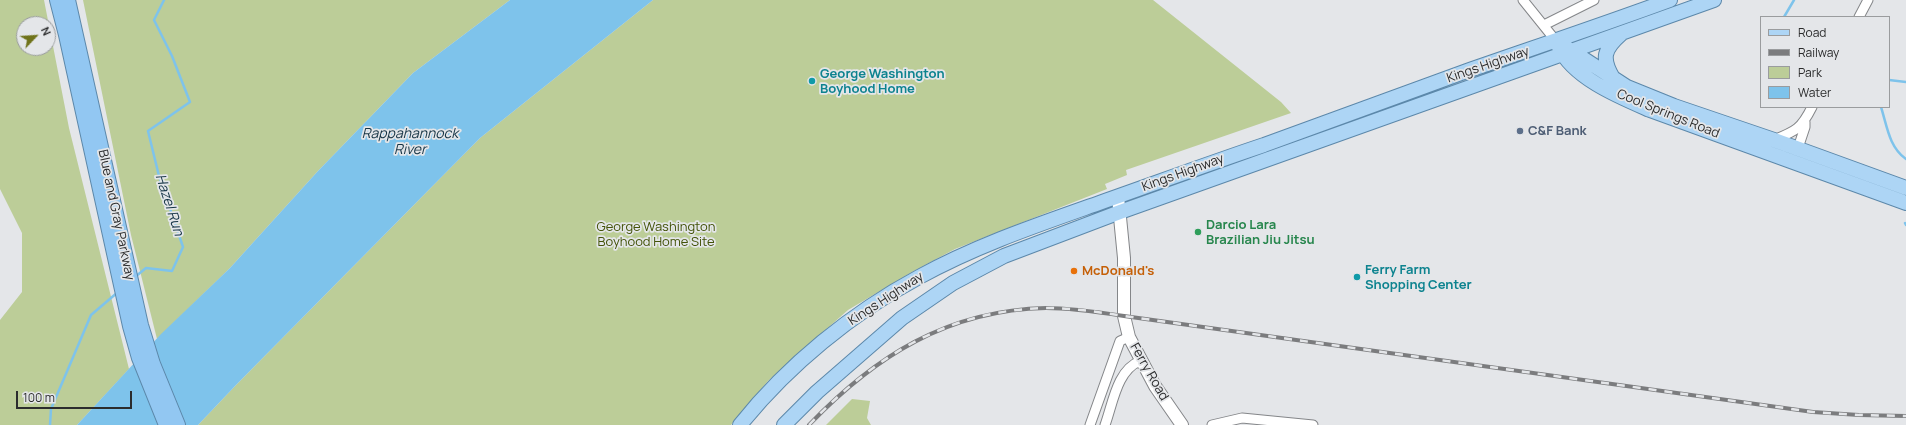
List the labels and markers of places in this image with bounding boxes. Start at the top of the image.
place label: George Washington Boyhood Home [820,66,945,97]
marker: George Washington Boyhood Home [807,76,817,86]
place label: C&F Bank [1528,123,1587,139]
marker: C&F Bank [1515,126,1525,136]
place label: Darcio Lara Brazilian Jiu Jitsu [1206,217,1315,248]
marker: Darcio Lara Brazilian Jiu Jitsu [1193,227,1203,237]
place label: Ferry Farm Shopping Center [1365,262,1472,293]
place label: McDonald's [1082,263,1154,279]
marker: McDonald's [1069,266,1079,276]
marker: Ferry Farm Shopping Center [1352,272,1362,282]

